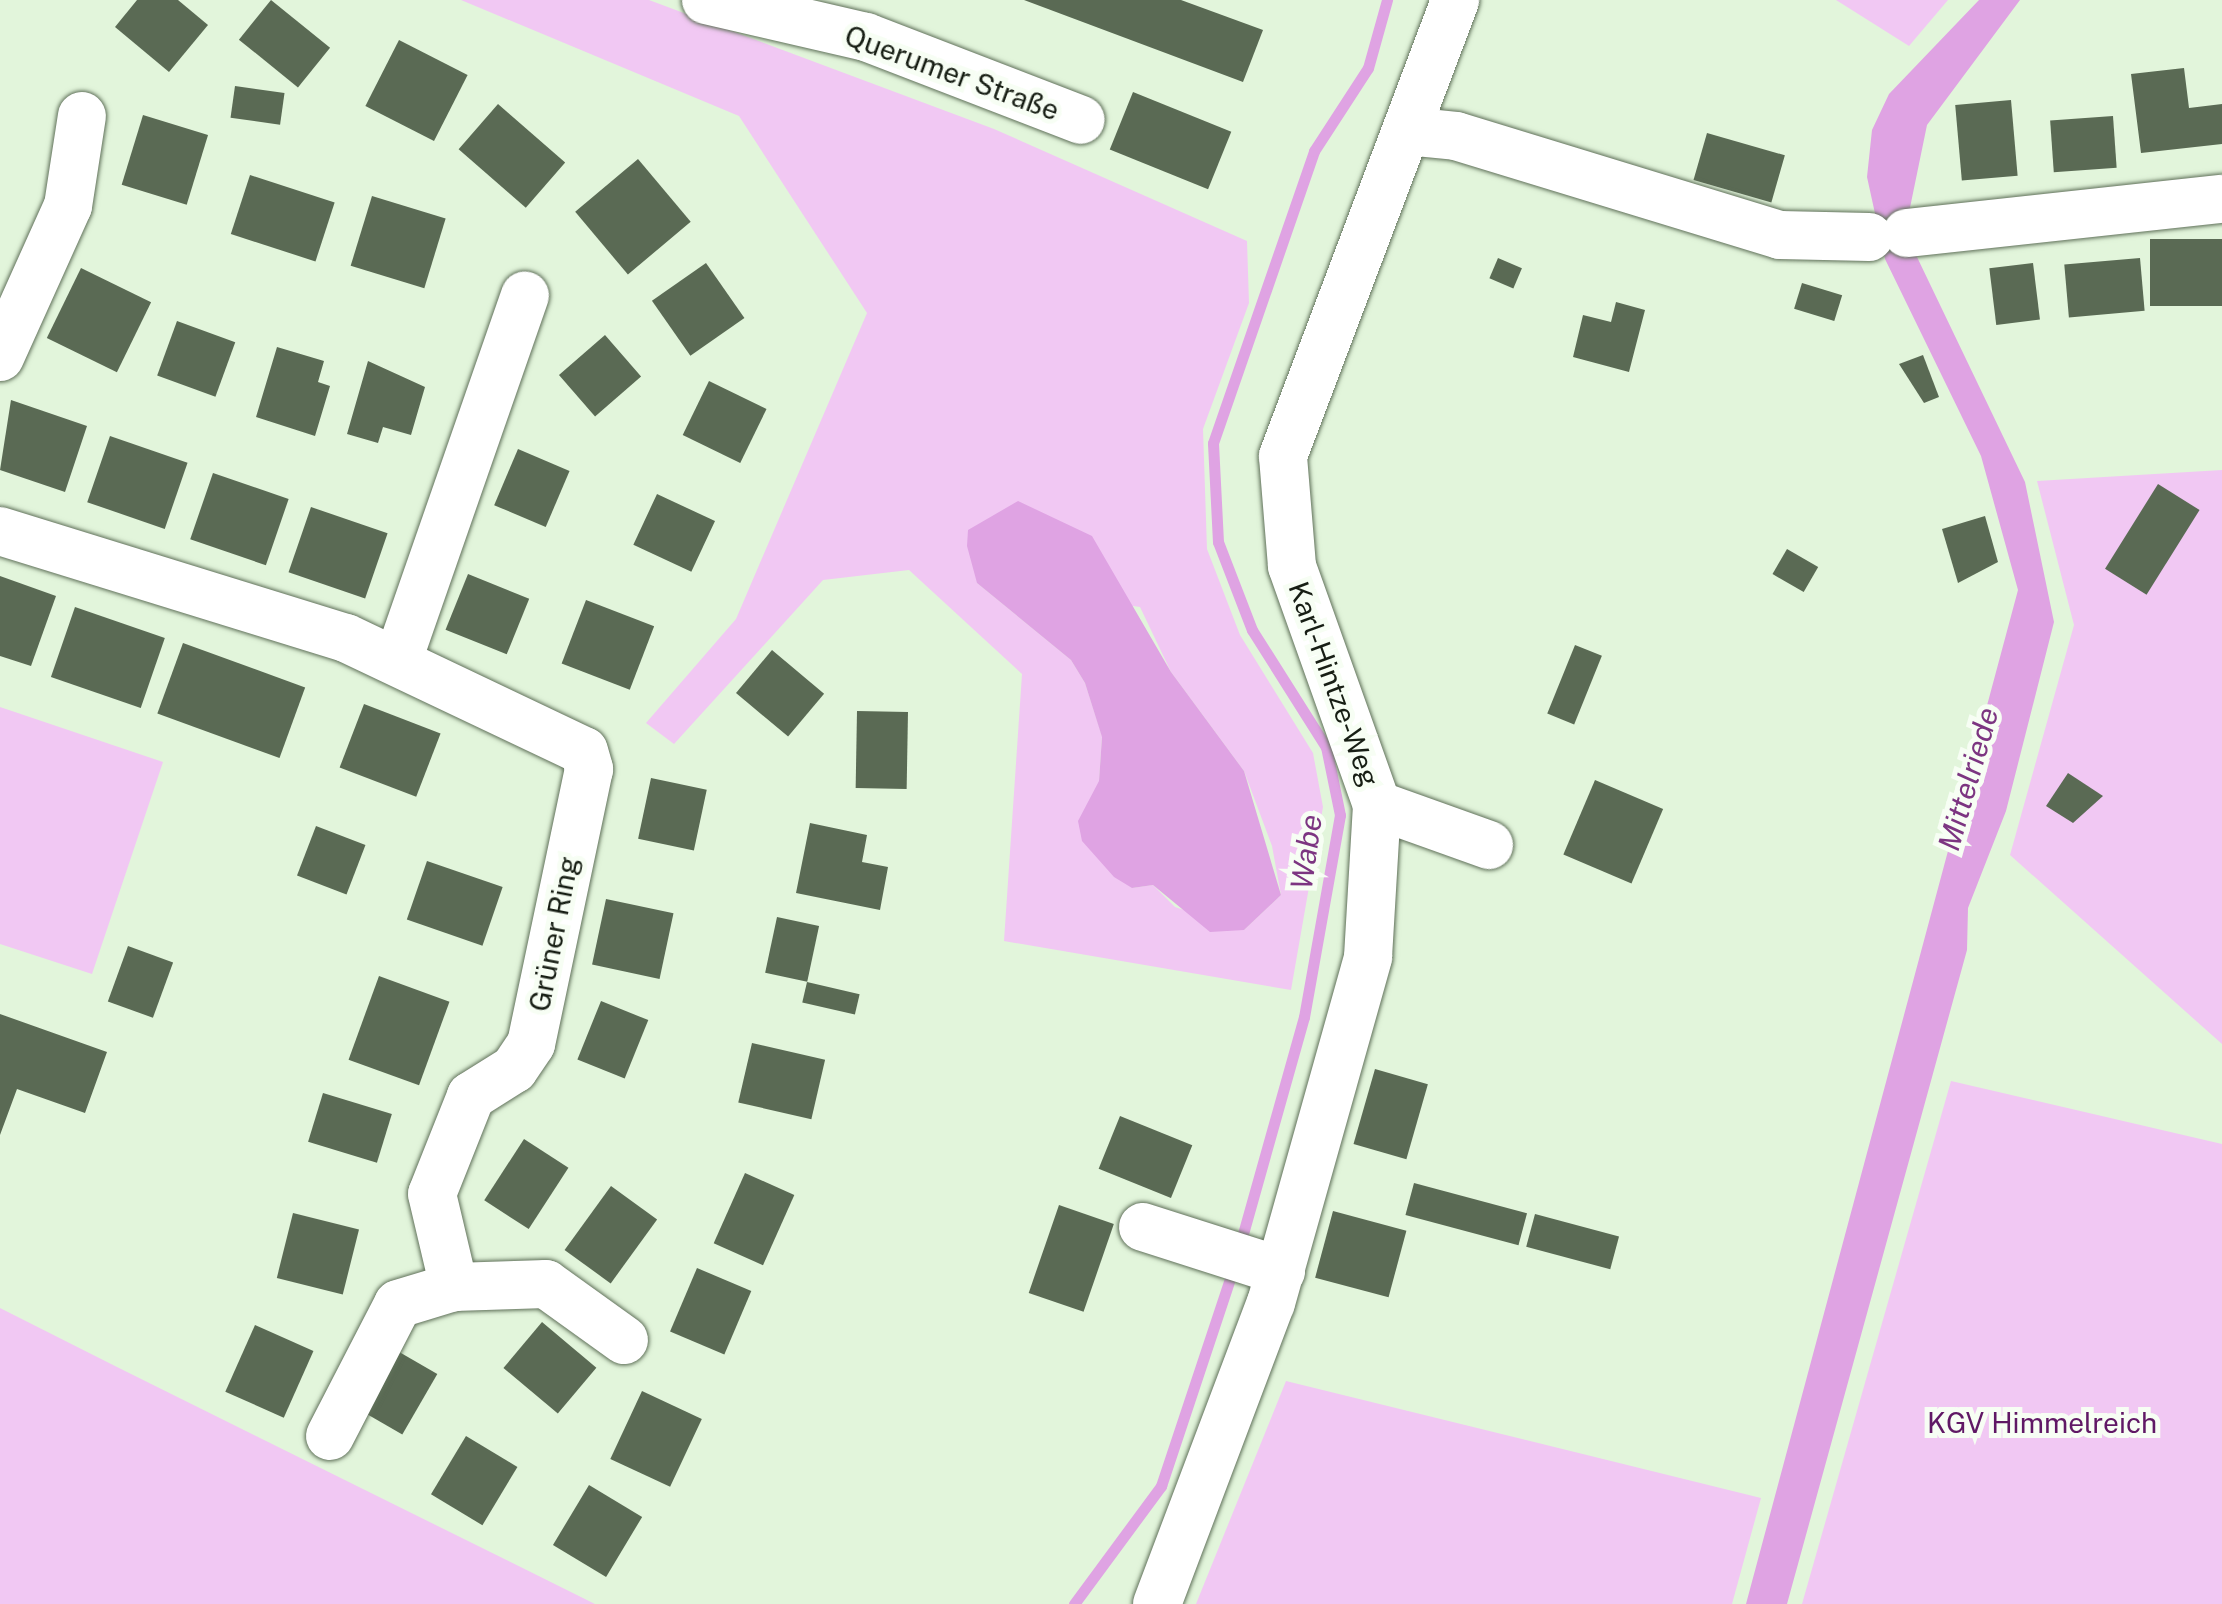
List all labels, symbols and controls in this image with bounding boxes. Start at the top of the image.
street label: Querumer Straße [840,19,1064,127]
street label: Karl-Hintze-Weg [1281,577,1387,791]
water label: Mittelriede [1930,703,2006,855]
water label: Wabe [1283,812,1329,892]
street label: Grüner Ring [523,854,585,1014]
park label: KGV Himmelreich [1927,1406,2157,1440]

